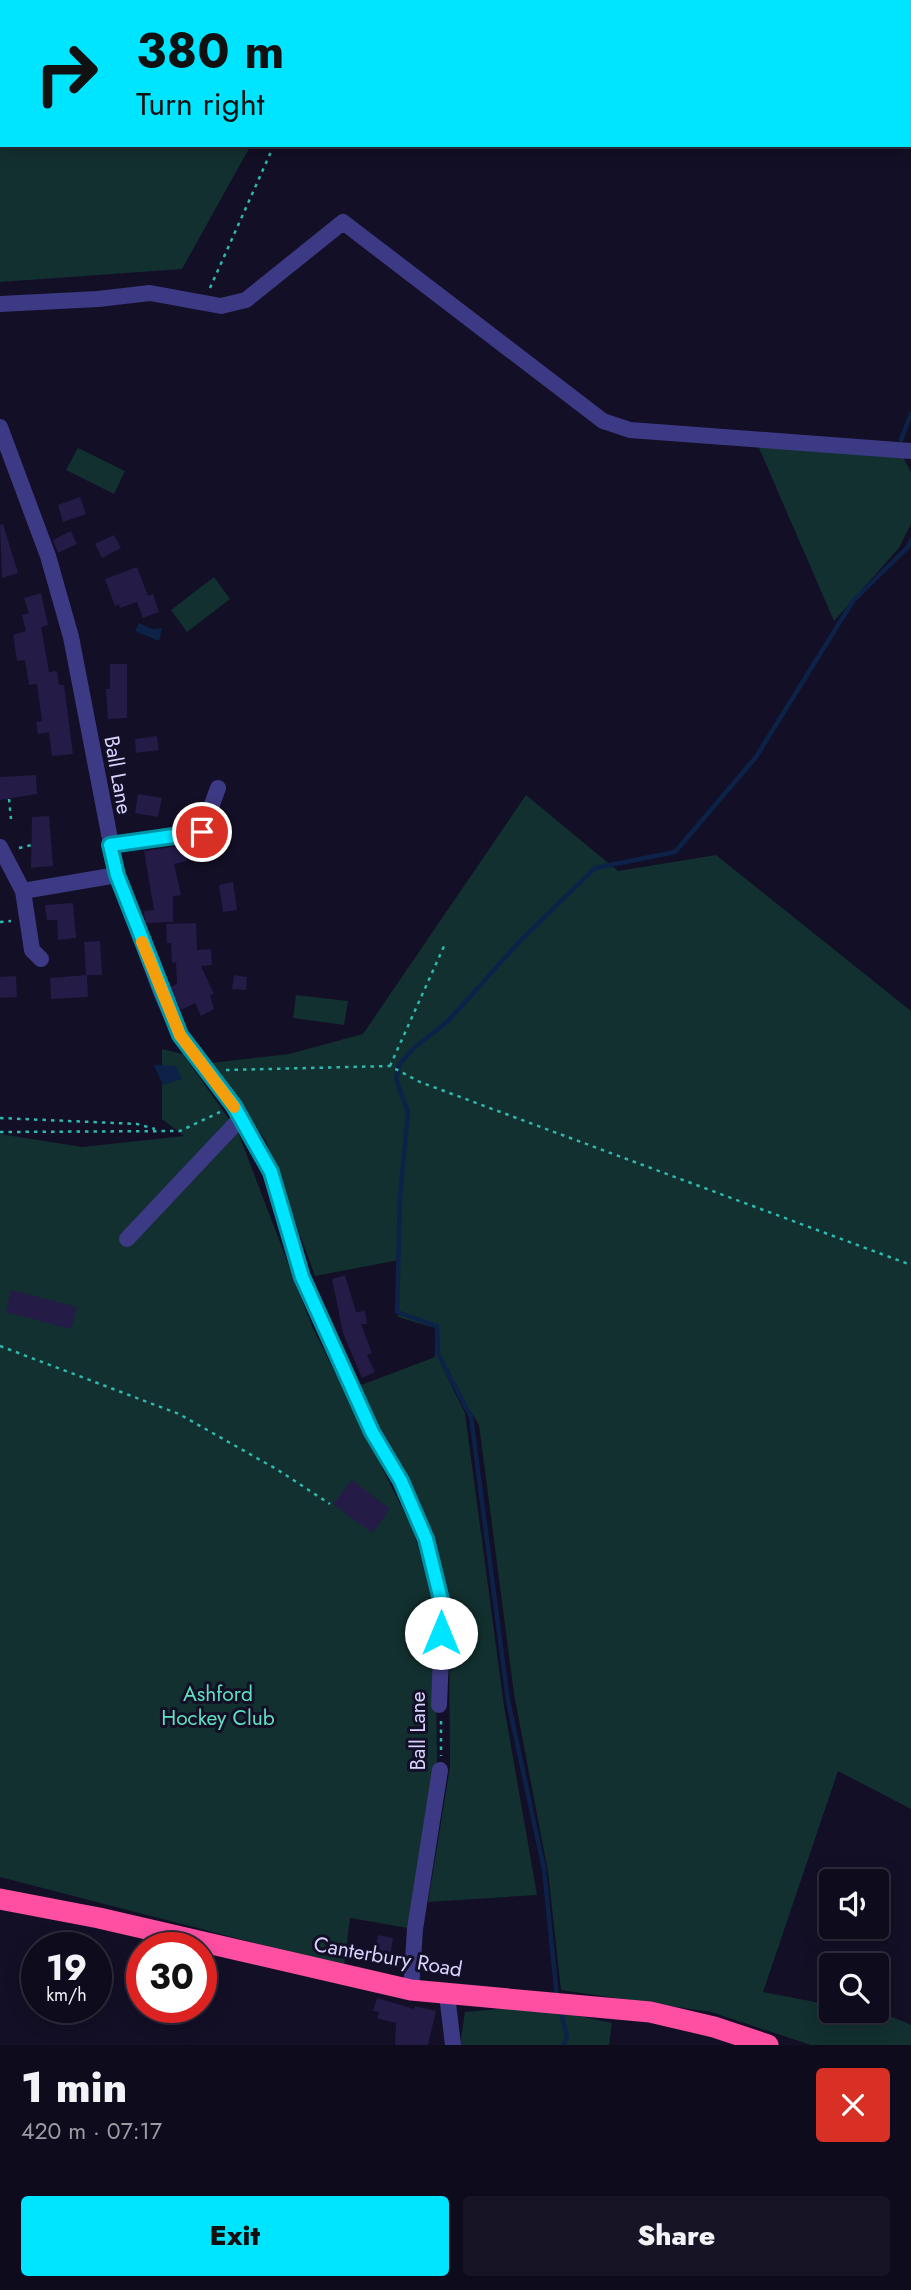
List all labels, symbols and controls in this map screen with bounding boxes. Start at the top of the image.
text: 380 m [136,16,284,86]
icon: right [21,28,112,119]
text: Turn right [136,81,265,127]
street label: Ball Lane [96,733,140,817]
pin [172,802,232,862]
icon: arrive [183,813,221,851]
position arrow [404,1596,478,1670]
park label: Ashford Hockey Club [161,1679,275,1733]
street label: Ball Lane [403,1691,433,1771]
map controls [819,1869,889,2023]
button: sound [819,1869,889,1939]
street label: Canterbury Road [311,1929,465,1985]
speed limit sign: 30 [126,1932,217,2023]
text: 19 [46,1943,87,1993]
button: search [819,1953,889,2023]
text: km/h [46,1982,87,2008]
text: 1 min [21,2057,127,2118]
button: close [816,2068,890,2142]
text: 420 m · 07:17 [21,2114,162,2148]
button: Exit [21,2196,449,2276]
button: Share [463,2196,890,2276]

